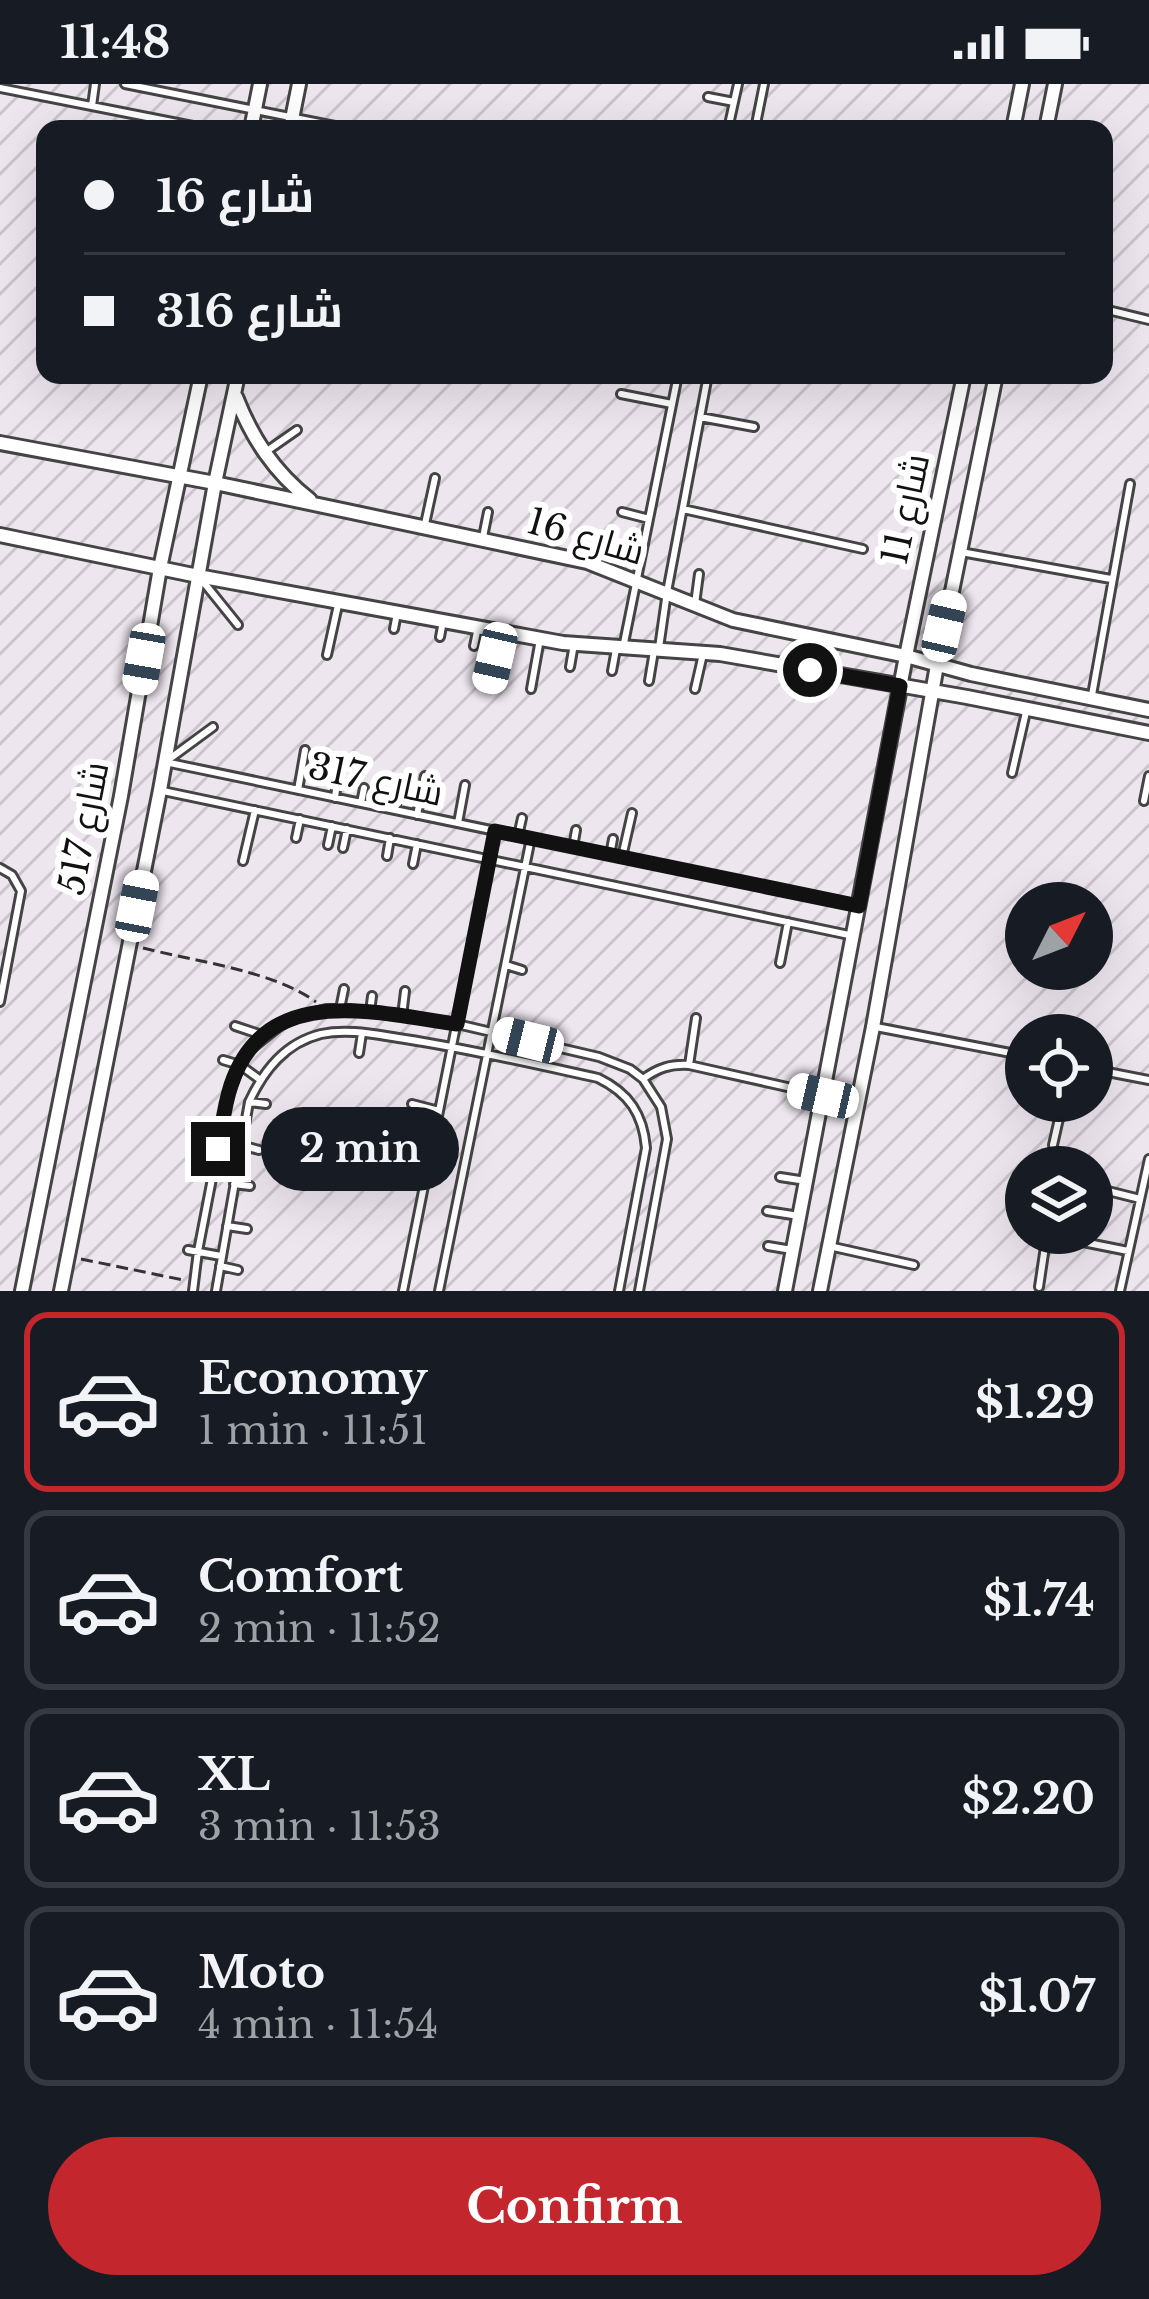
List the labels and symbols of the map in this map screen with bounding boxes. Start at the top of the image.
street label: شارع 11 [872,450,941,569]
street label: شارع 16 [522,498,649,576]
car [918,587,970,665]
car [469,619,521,697]
car [120,620,168,698]
route start [783,643,837,697]
street label: شارع 317 [304,743,447,818]
street label: شارع 517 [49,758,120,899]
car [112,867,162,945]
north arrow [1005,882,1113,990]
car [489,1014,567,1066]
car [784,1070,862,1122]
callout: 2 min [260,1107,458,1191]
route end [191,1122,245,1176]

